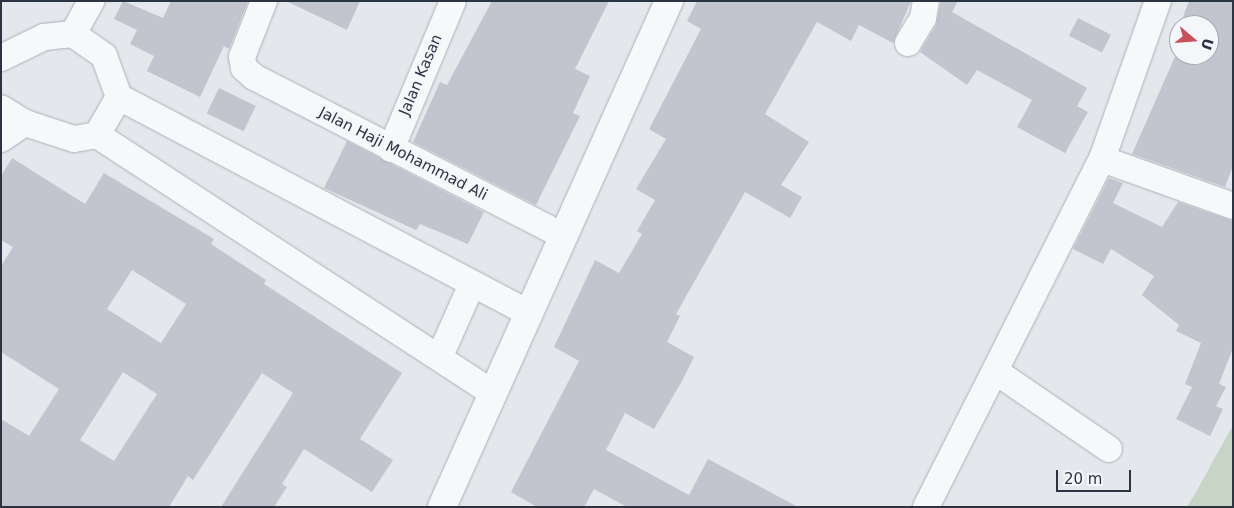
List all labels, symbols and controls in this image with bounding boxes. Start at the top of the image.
north arrow [1169,15,1219,65]
street label: Jalan Kasan [396,32,446,118]
text: U [1198,36,1217,52]
street label: Jalan Haji Mohammad Ali [316,104,490,204]
scale bar [1059,460,1134,492]
text: 20 m [1064,470,1102,488]

